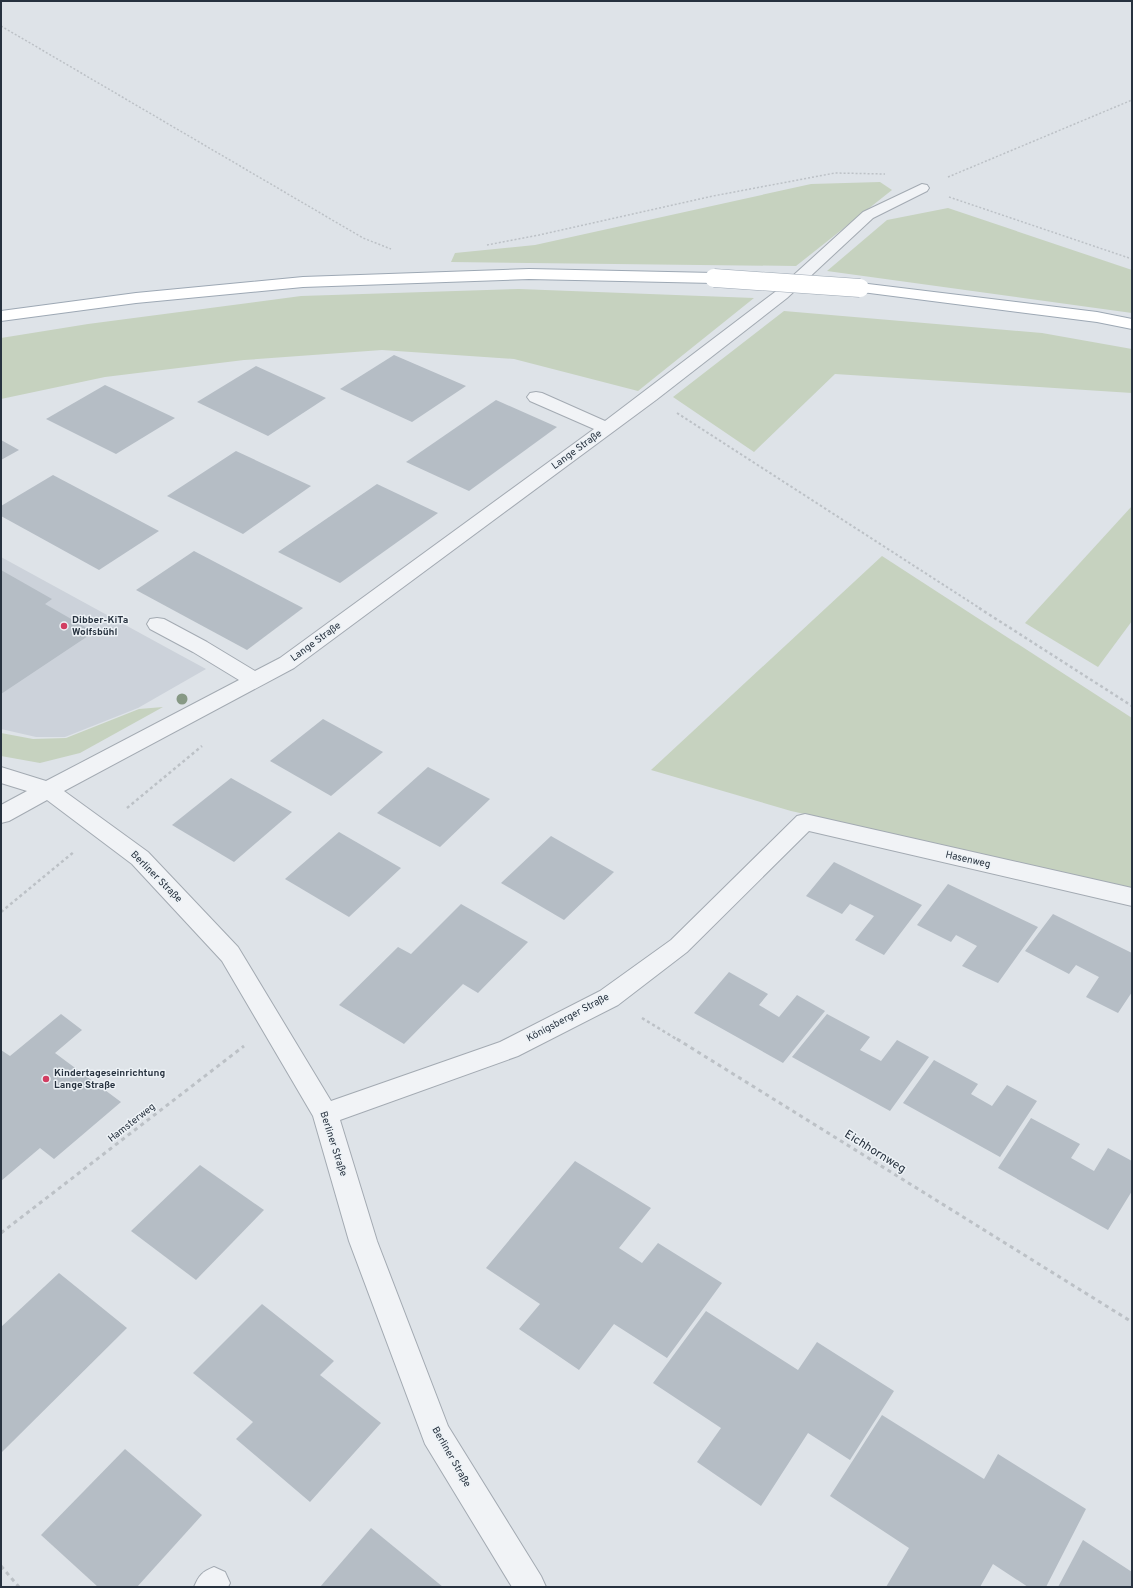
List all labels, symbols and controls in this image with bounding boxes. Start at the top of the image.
street label: Lange Straße [549,427,605,473]
place label: Dibber-KiTa Wolfsbühl [72,614,128,639]
street label: Lange Straße [288,619,344,665]
marker: Dibber-KiTa Wolfsbühl [59,621,69,631]
street label: Berliner Straße [127,848,185,906]
street label: Hasenweg [944,849,992,871]
street label: Königsberger Straße [524,991,612,1045]
place label: Kindertageseinrichtung Lange Straße [54,1067,165,1092]
marker: Kindertageseinrichtung Lange Straße [41,1074,51,1084]
street label: Hamsterweg [106,1100,158,1146]
street label: Berliner Straße [316,1110,350,1178]
street label: Eichhornweg [841,1127,909,1177]
street label: Berliner Straße [428,1424,474,1490]

